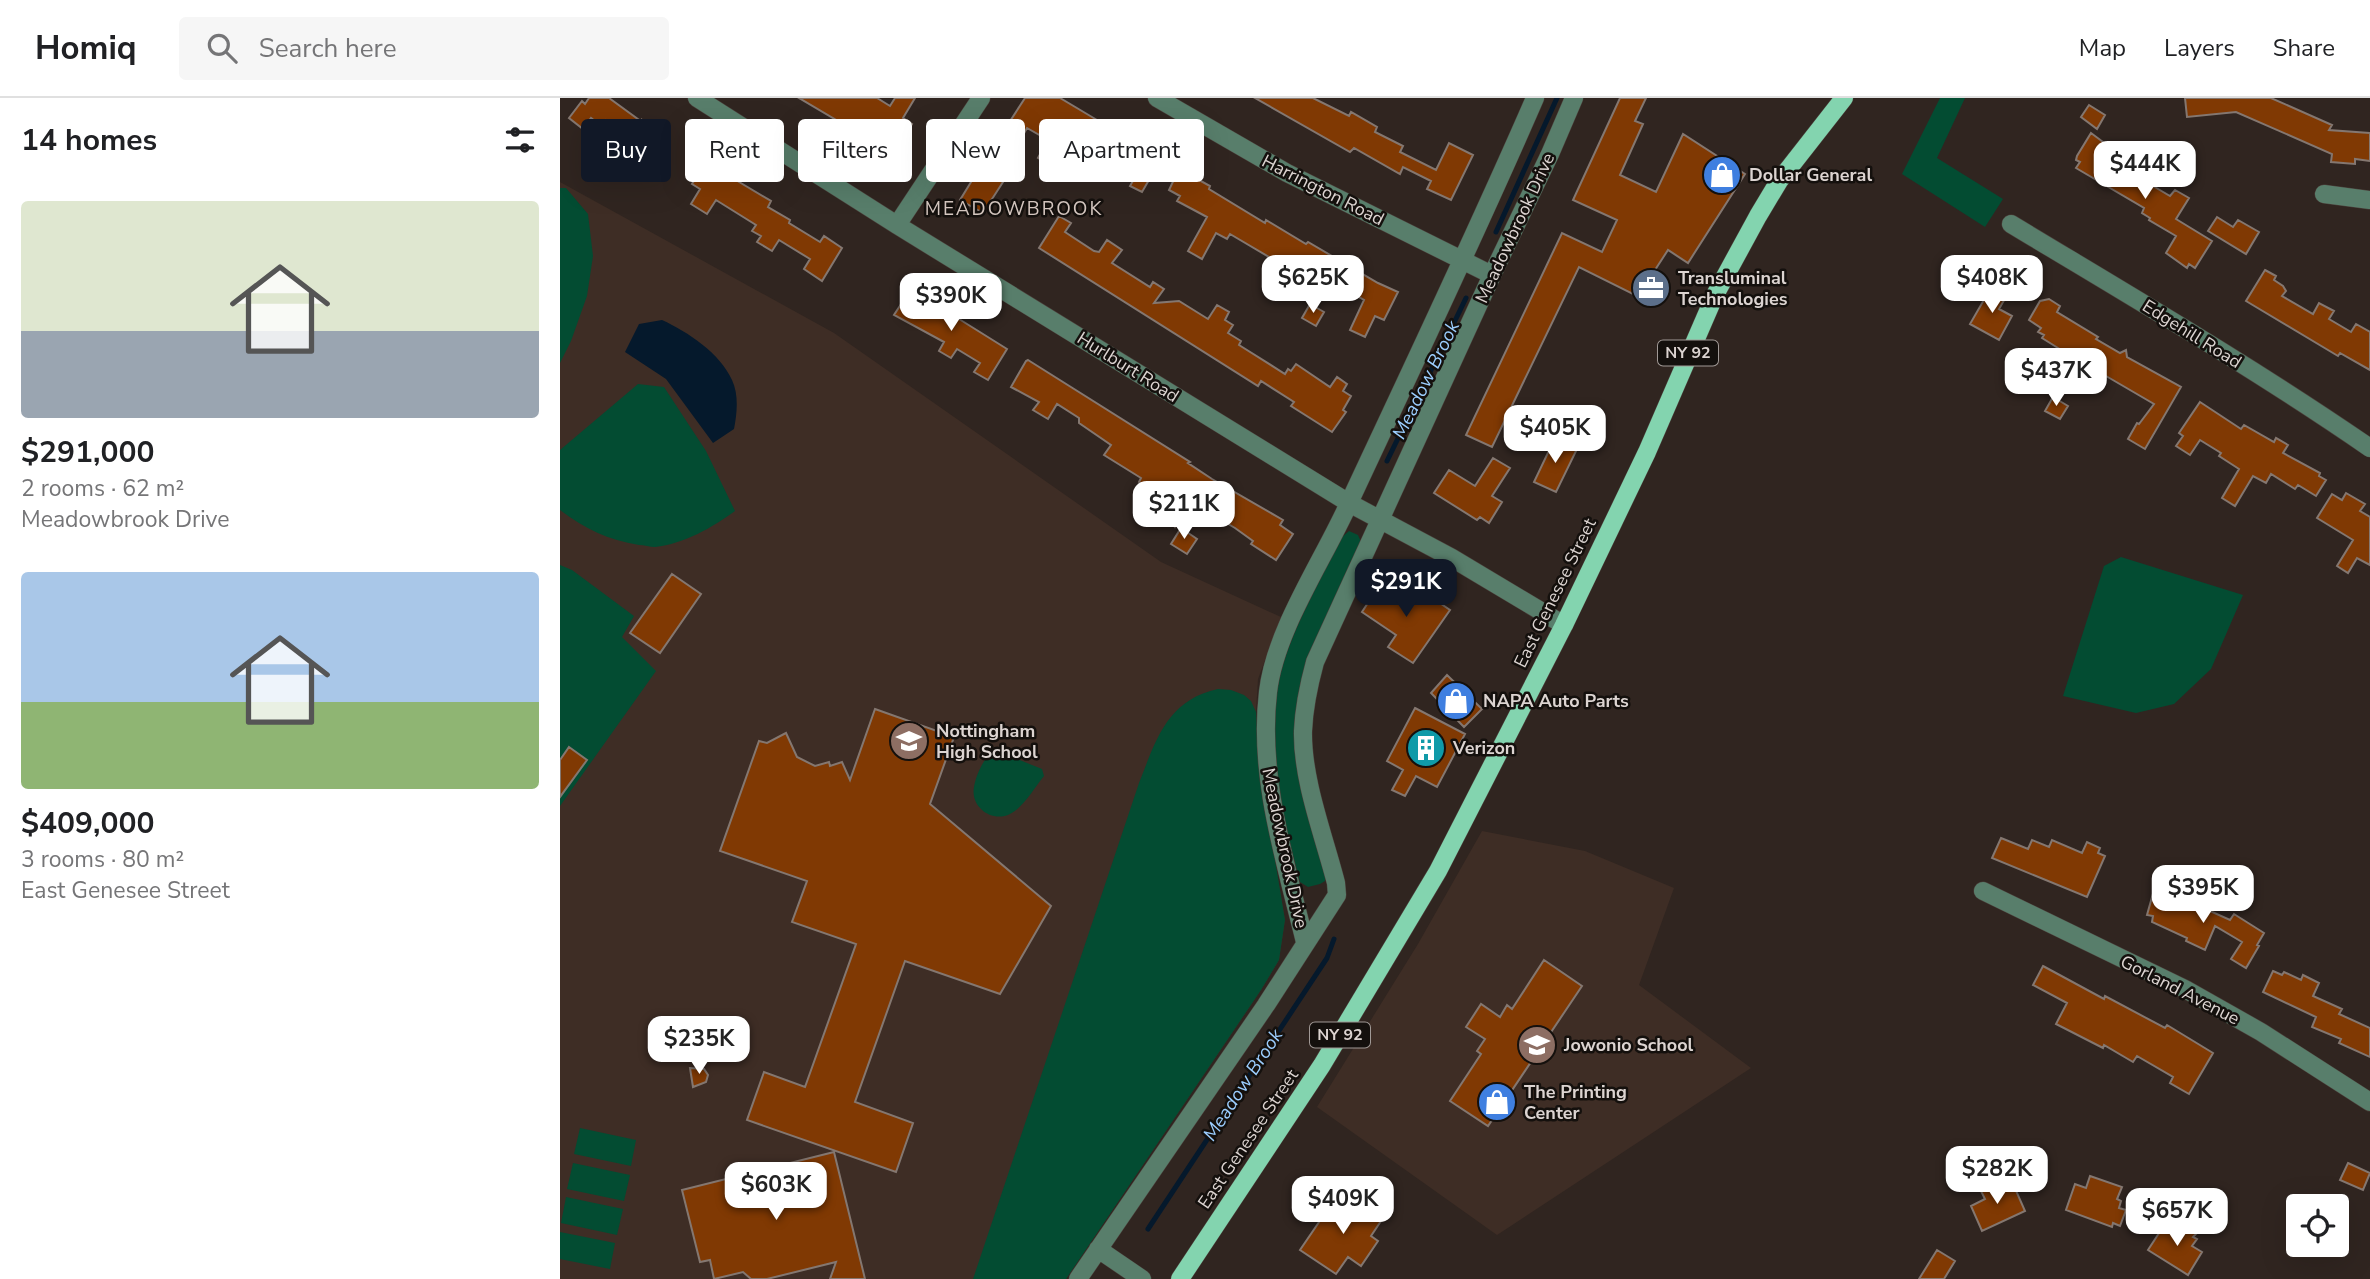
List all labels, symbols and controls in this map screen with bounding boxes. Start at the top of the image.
search box [179,17,669,80]
text: Homiq [35,26,137,71]
icon: search [203,29,241,67]
text: Search here [259,31,397,66]
text: Map [2079,32,2126,64]
text: Layers [2164,32,2235,64]
text: Share [2273,32,2335,64]
chip: Buy [581,119,671,182]
chip: Rent [685,119,784,182]
chip: Filters [798,119,912,182]
chip: New [926,119,1025,182]
chip: Apartment [1039,119,1204,182]
text: 14 homes [21,120,157,161]
icon: filters [501,121,539,159]
pin: $444K [2096,141,2194,201]
text: $444K [2110,148,2180,179]
street label: Harrington Road [1258,149,1388,231]
street label: Meadowbrook Drive [1470,149,1560,307]
shop icon: Dollar General [1701,154,1743,196]
place label: Dollar General [1749,163,1872,187]
district label: MEADOWBROOK [925,196,1103,222]
icon: home [217,246,343,372]
pin: $625K [1264,256,1362,315]
pin: $408K [1943,256,2041,315]
text: $625K [1278,262,1348,293]
text: $408K [1957,262,2027,293]
place label: Transluminal Technologies [1678,266,1788,311]
office icon: Transluminal Technologies [1630,267,1672,309]
pin: $390K [902,274,1000,333]
text: $390K [916,280,986,311]
street label: Edgehill Road [2138,294,2246,374]
water label: Meadow Brook [1386,316,1466,444]
street label: Hurlburt Road [1073,326,1183,408]
road number: NY 92 [1658,341,1718,366]
pin: $437K [2007,348,2105,408]
text: $437K [2021,355,2091,386]
pin: $405K [1506,406,1604,465]
text: $405K [1520,412,1590,443]
text: $291,000 [21,432,154,473]
text: 2 rooms · 62 m² [21,473,184,504]
pin: $211K [1135,482,1233,541]
text: $211K [1149,488,1219,519]
text: Meadowbrook Drive [21,504,230,535]
street label: East Genesee Street [1508,514,1602,672]
pin: $291K [1357,560,1455,619]
text: $291K [1371,566,1441,597]
icon: home [217,617,343,743]
shop icon: NAPA Auto Parts [1435,680,1477,722]
place label: NAPA Auto Parts [1483,689,1629,713]
place label: Nottingham High School [936,719,1038,764]
school or university icon: Nottingham High School [888,720,930,762]
building icon: Verizon [1405,727,1447,769]
place label: Verizon [1452,736,1515,760]
street label: Meadowbrook Drive [1256,766,1314,930]
text: $409,000 [21,803,154,844]
text: 3 rooms · 80 m² [21,844,184,875]
pin: $395K [2154,866,2252,925]
text: $395K [2168,872,2238,903]
text: East Genesee Street [21,875,230,906]
street label: Gorland Avenue [2116,950,2244,1030]
pin: $235K [650,1016,748,1076]
text: $235K [664,1023,734,1054]
water label: Meadow Brook [1197,1023,1289,1146]
road number: NY 92 [1310,1023,1370,1048]
school or university icon: Jowonio School [1516,1024,1558,1066]
place label: Jowonio School [1563,1033,1694,1057]
street label: East Genesee Street [1192,1064,1304,1213]
place label: The Printing Center [1524,1080,1627,1125]
shop icon: The Printing Center [1476,1081,1518,1123]
pin: $282K [1948,1146,2046,1206]
text: $282K [1962,1153,2032,1184]
pin: $603K [727,1162,825,1222]
text: $603K [741,1169,811,1200]
pin: $409K [1294,1176,1392,1236]
text: $409K [1308,1183,1378,1214]
pin: $657K [2128,1188,2226,1248]
map controls [2286,1194,2349,1257]
button: locate [2286,1194,2349,1257]
text: $657K [2142,1195,2212,1226]

